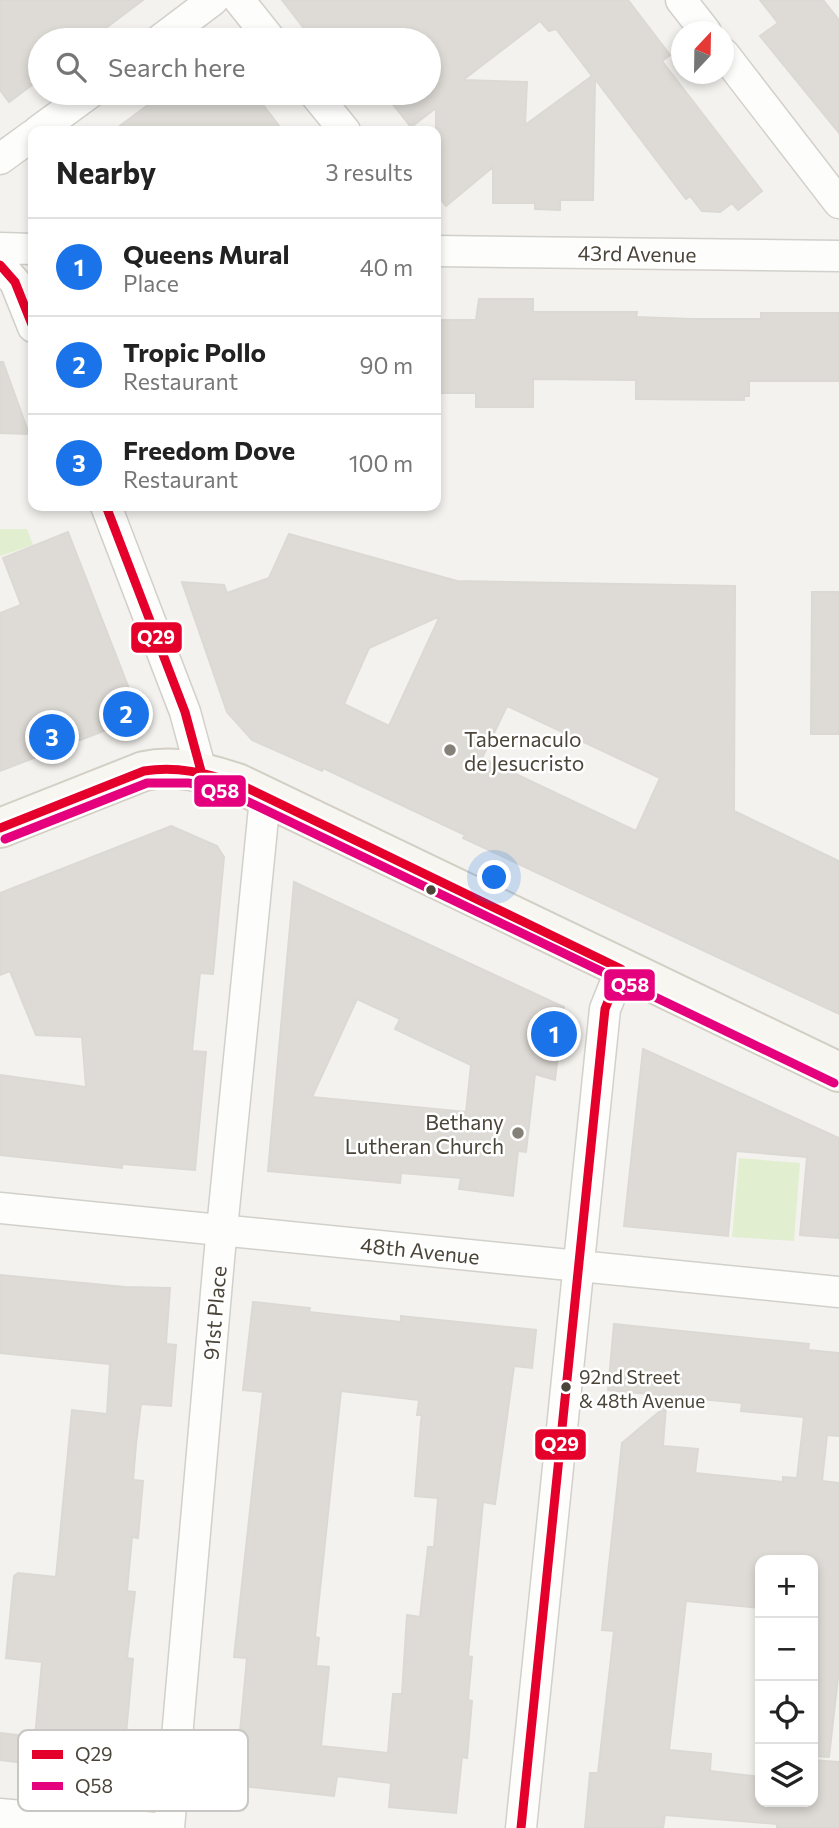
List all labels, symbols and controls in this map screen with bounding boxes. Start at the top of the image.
north arrow [671,21,734,84]
search box [28,28,441,105]
icon: search [52,48,90,86]
text: Search here [108,51,246,82]
text: Nearby [56,153,156,190]
text: 3 results [326,158,413,186]
text: Queens Mural [123,238,289,269]
street label: 43rd Avenue [577,239,697,267]
text: 1 [74,253,84,281]
text: 40 m [360,253,413,281]
text: Place [123,269,179,297]
text: Tropic Pollo [123,336,266,367]
text: 2 [72,351,86,379]
text: 90 m [360,351,413,379]
text: Restaurant [123,367,238,395]
text: Freedom Dove [123,434,295,465]
text: 3 [72,449,86,477]
text: 100 m [349,449,413,477]
text: Restaurant [123,465,238,493]
line badge: Q29 [130,621,183,654]
text: Q29 [137,625,175,648]
pin: 2 [103,688,149,740]
pin: 3 [29,711,75,763]
place label: Tabernaculo de Jesucristo [464,726,584,775]
marker: Tabernaculo de Jesucristo [442,742,458,758]
line badge: Q58 [193,774,247,808]
text: Q58 [201,779,239,802]
your location [477,860,511,894]
unlabelled marker [424,883,438,897]
line badge: Q58 [603,968,656,1002]
text: Q58 [611,973,649,996]
pin: 1 [531,1008,577,1060]
place label: Bethany Lutheran Church [345,1109,504,1158]
marker: Bethany Lutheran Church [510,1125,526,1141]
street label: 48th Avenue [359,1231,481,1269]
street label: 91st Place [197,1265,231,1361]
place label: 92nd Street & 48th Avenue [579,1365,705,1412]
marker: 92nd Street & 48th Avenue [559,1380,573,1394]
line badge: Q29 [534,1428,587,1461]
text: Q29 [541,1432,579,1455]
map controls [755,1555,818,1807]
button: + [755,1555,818,1618]
button: − [755,1618,818,1681]
button: locate [755,1681,818,1744]
legend [18,1730,248,1811]
text: Q29 [75,1742,113,1765]
button: layers [755,1744,818,1807]
text: Q58 [75,1774,113,1797]

